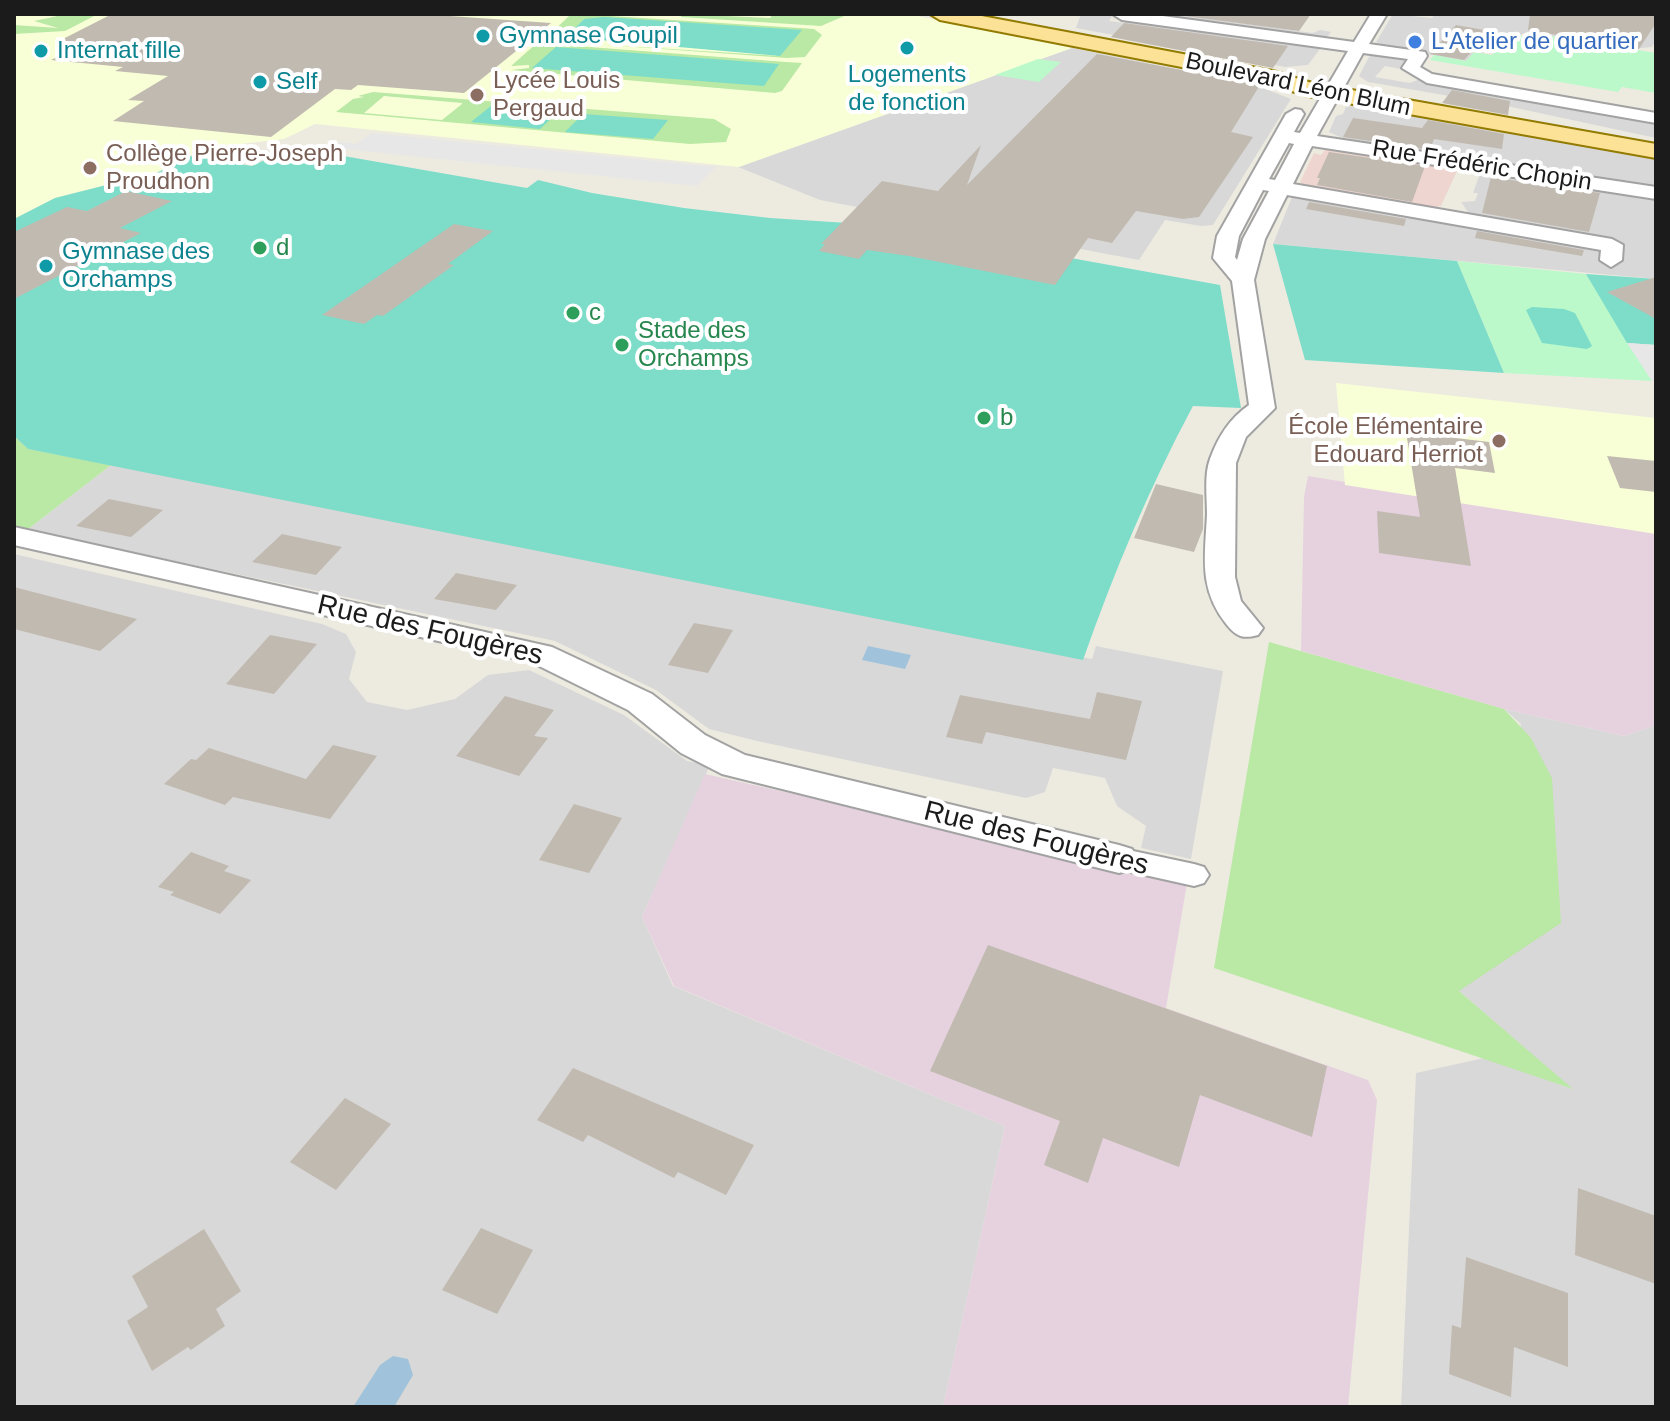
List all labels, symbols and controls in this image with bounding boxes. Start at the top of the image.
place label: Gymnase Goupil [499,22,678,50]
marker: Gymnase Goupil [474,27,492,45]
place label: L'Atelier de quartier [1431,28,1638,56]
marker: L'Atelier de quartier [1406,33,1424,51]
place label: Internat fille [57,37,181,65]
marker: Logements de fonction [898,39,916,57]
marker: Internat fille [32,42,50,60]
street label: Boulevard Léon Blum [1183,47,1413,123]
place label: Logements de fonction [848,61,966,117]
place label: Lycée Louis Pergaud [493,67,620,123]
place label: Self [276,68,317,96]
marker: Self [251,73,269,91]
marker: Lycée Louis Pergaud [468,86,486,104]
street label: Rue Frédéric Chopin [1370,134,1594,198]
place label: Collège Pierre-Joseph Proudhon [106,140,343,196]
marker: Collège Pierre-Joseph Proudhon [81,159,99,177]
place label: d [276,234,289,262]
place label: Gymnase des Orchamps [62,238,210,294]
marker: d [251,239,269,257]
marker: Gymnase des Orchamps [37,257,55,275]
place label: c [589,299,601,327]
marker: c [564,304,582,322]
place label: Stade des Orchamps [638,317,749,373]
marker: Stade des Orchamps [613,336,631,354]
place label: b [1000,404,1013,432]
marker: b [975,409,993,427]
place label: École Elémentaire Edouard Herriot [1288,413,1483,469]
marker: École Elémentaire Edouard Herriot [1490,432,1508,450]
street label: Rue des Fougères [314,589,546,673]
street label: Rue des Fougères [920,795,1152,883]

